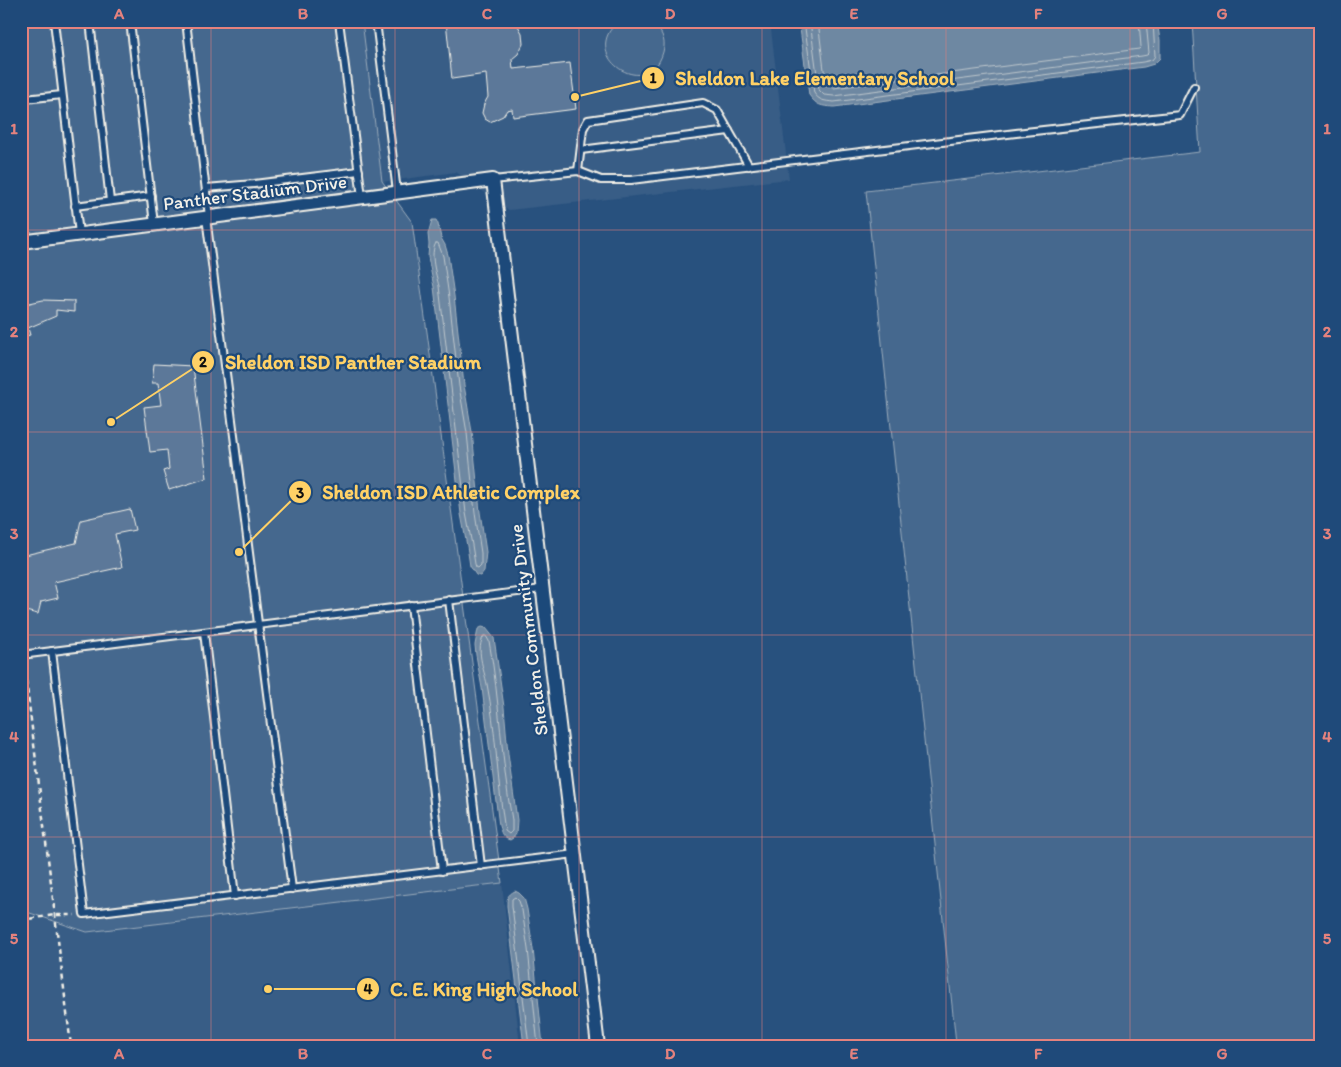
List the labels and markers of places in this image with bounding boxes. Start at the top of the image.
callout: Sheldon Lake Elementary School [641,60,964,95]
callout: Sheldon ISD Panther Stadium [191,345,491,380]
callout: Sheldon ISD Athletic Complex [288,475,590,510]
callout: C. E. King High School [356,971,588,1006]

